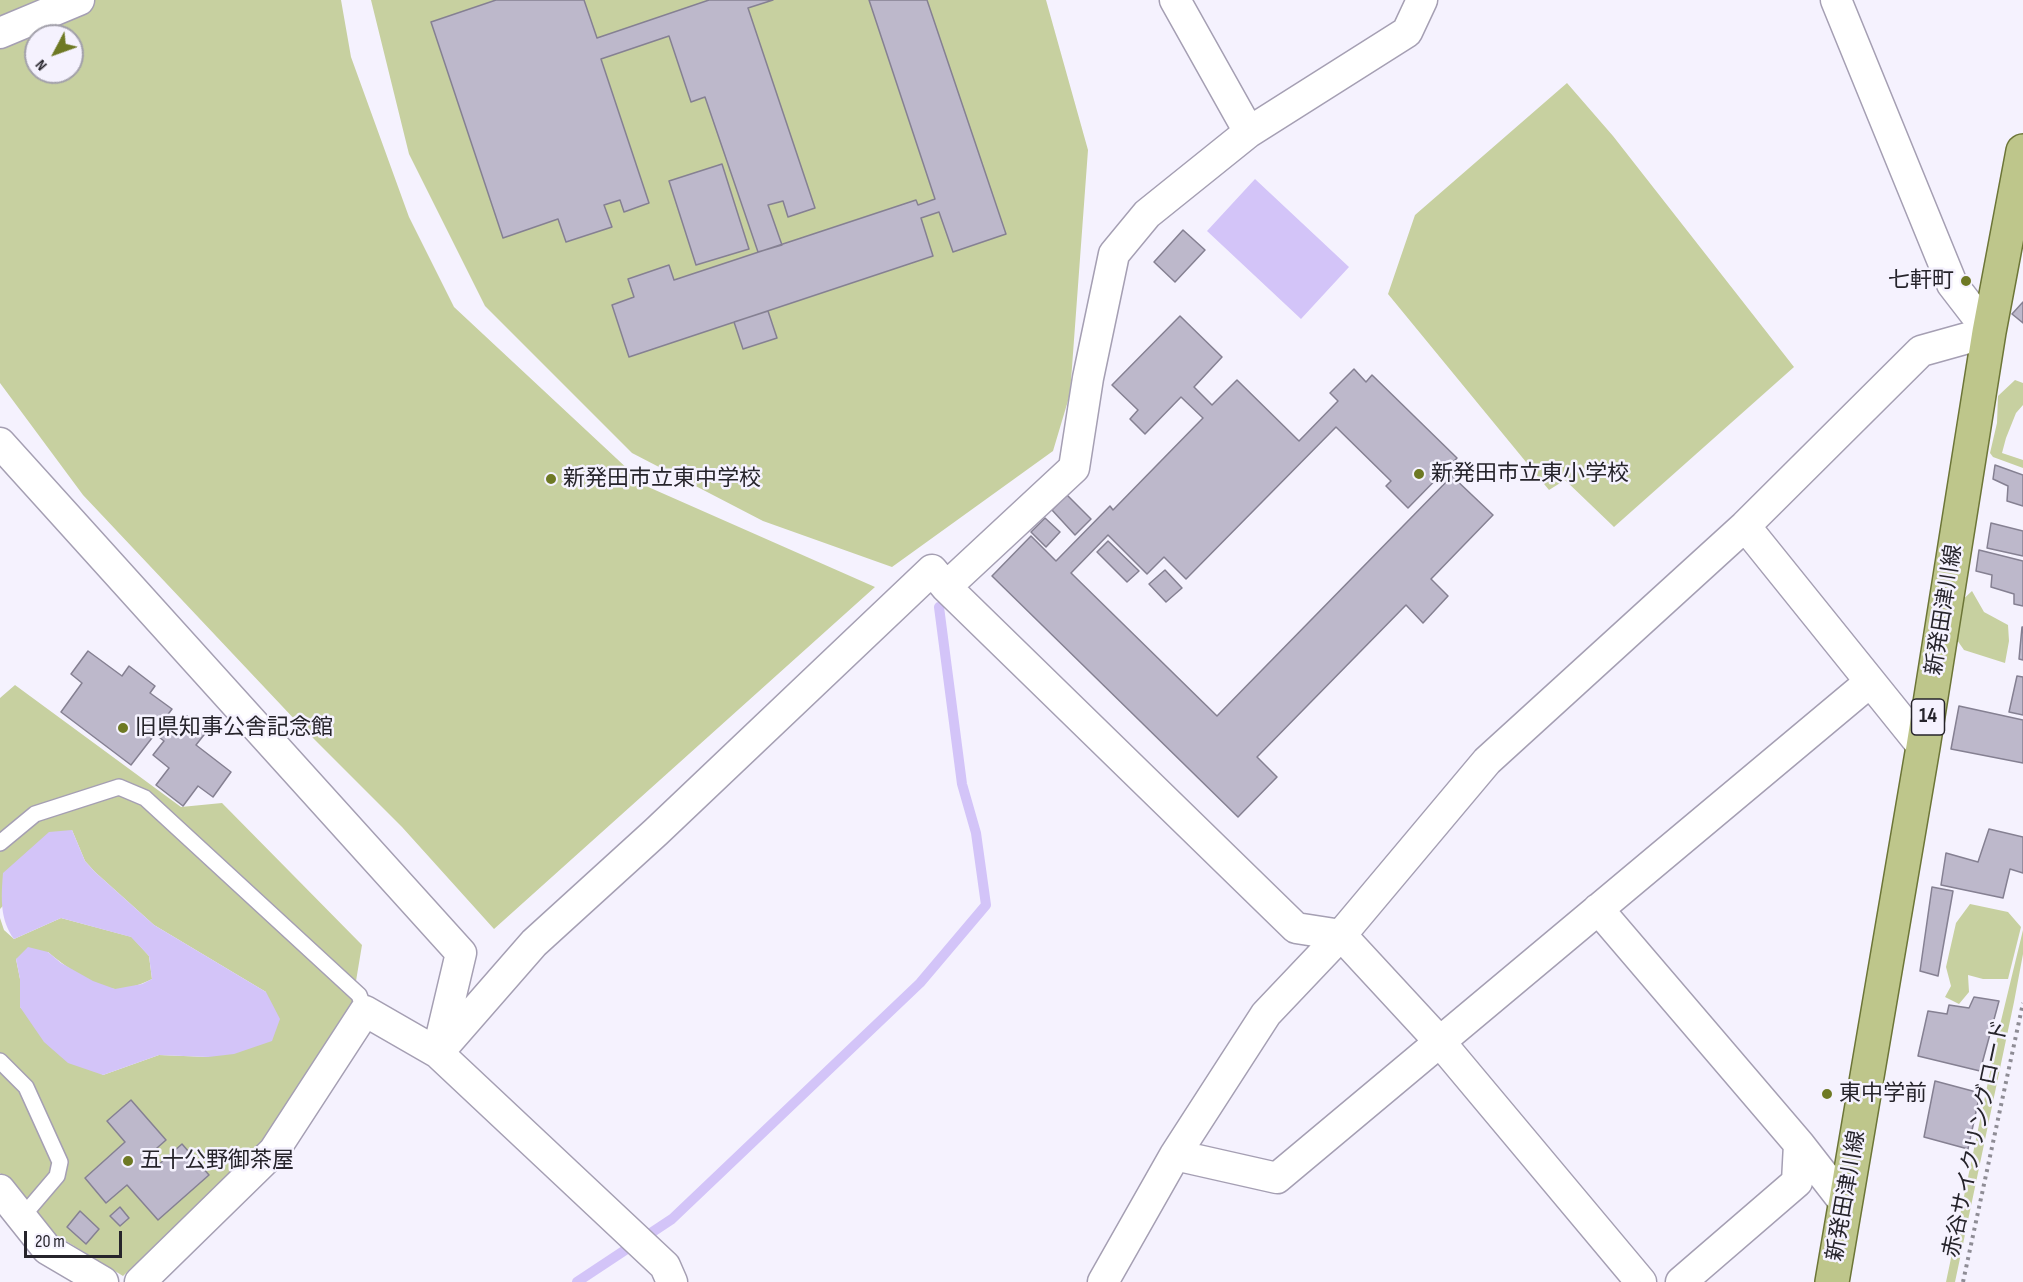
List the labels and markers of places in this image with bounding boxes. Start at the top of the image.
place label: 七軒町 [1888,268,1954,294]
marker: 七軒町 [1959,274,1973,288]
place label: 新発田市立東小学校 [1431,461,1629,487]
place label: 新発田市立東中学校 [563,466,761,492]
marker: 新発田市立東小学校 [1412,467,1426,481]
marker: 新発田市立東中学校 [544,472,558,486]
place label: 旧県知事公舎記念館 [135,715,333,741]
marker: 旧県知事公舎記念館 [116,721,130,735]
place label: 東中学前 [1839,1081,1927,1107]
marker: 東中学前 [1820,1087,1834,1101]
place label: 五十公野御茶屋 [140,1148,294,1174]
marker: 五十公野御茶屋 [121,1154,135,1168]

